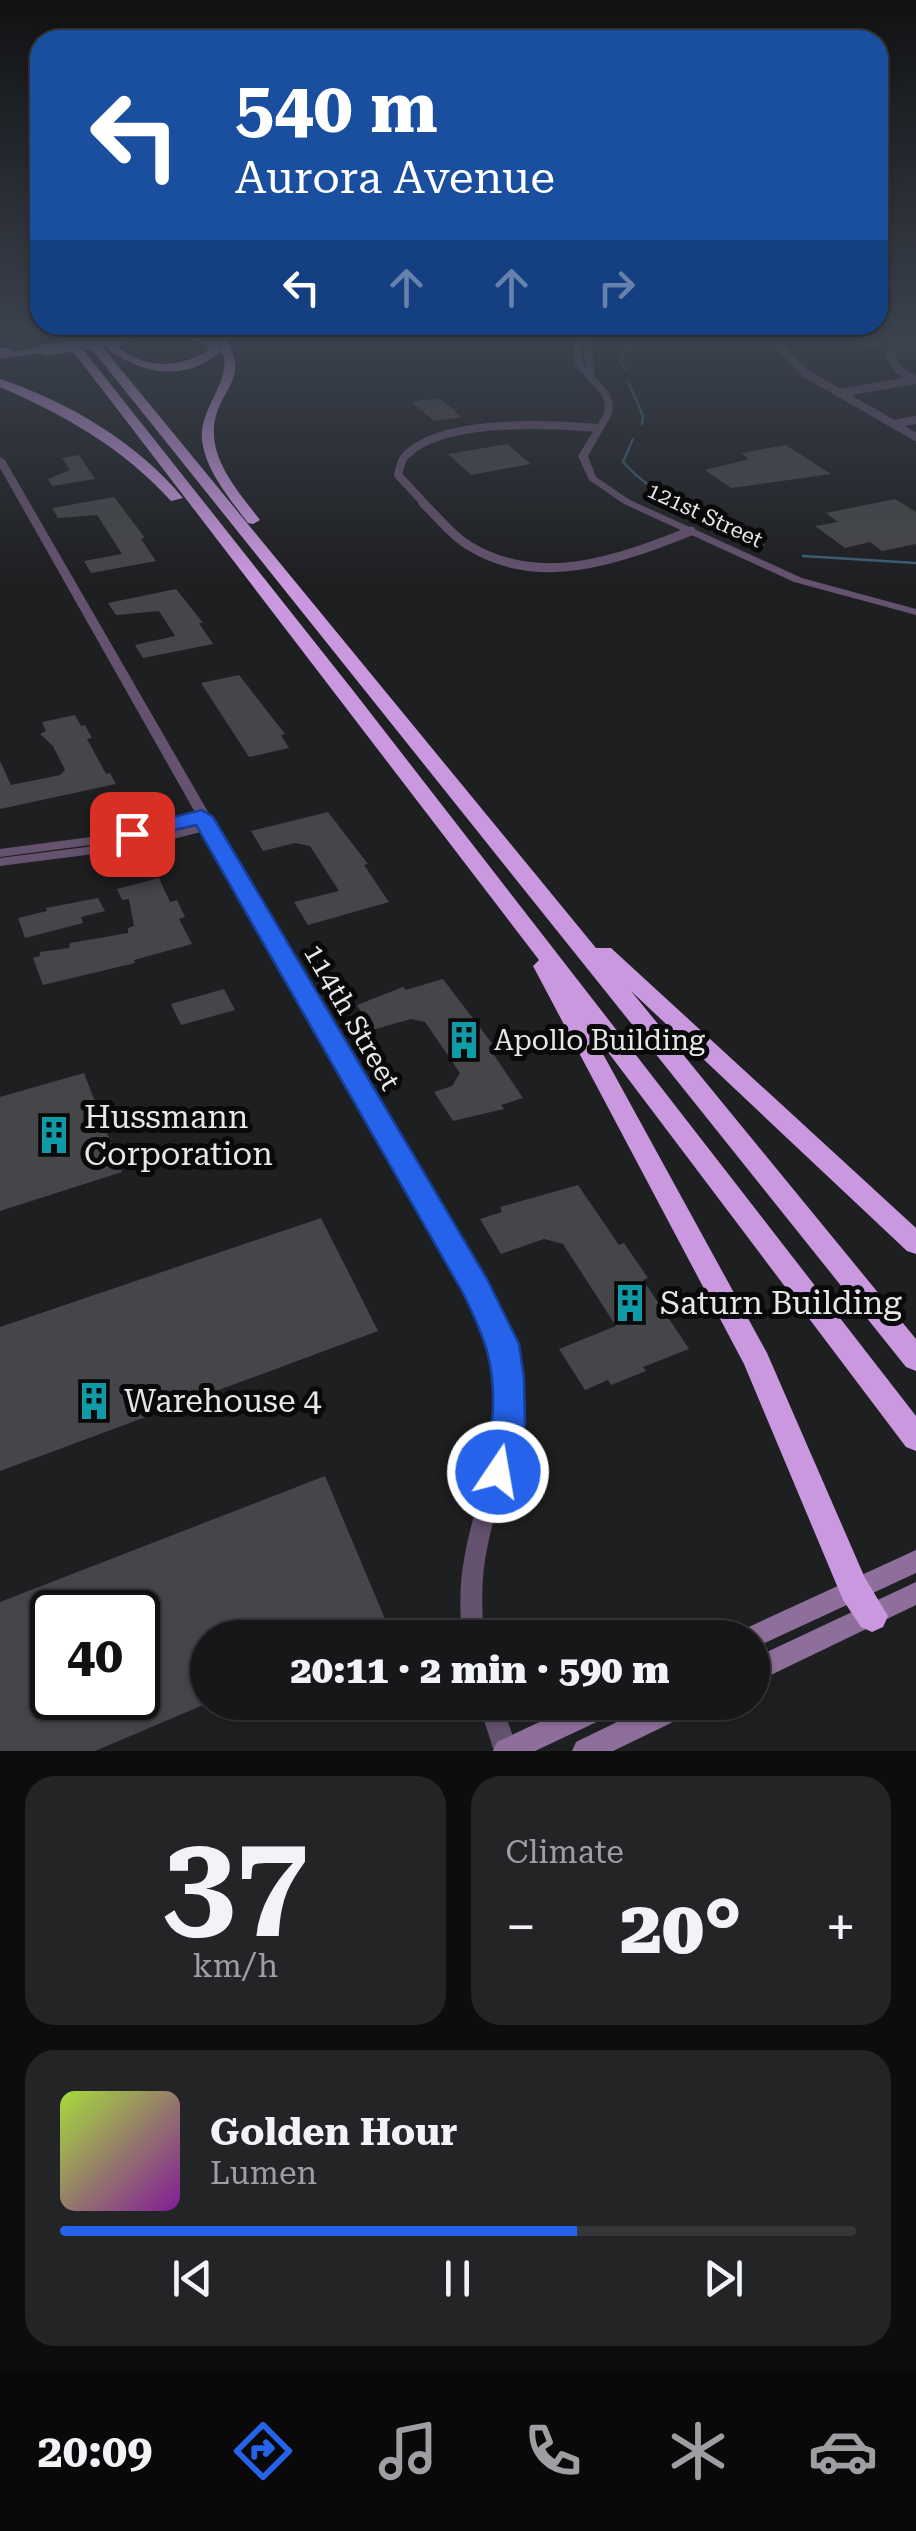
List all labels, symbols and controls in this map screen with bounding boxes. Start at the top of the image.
text: 540 m [235,67,438,149]
icon: left [70,70,200,200]
text: Aurora Avenue [235,151,555,204]
icon: left [274,260,329,315]
icon: ahead [379,260,434,315]
icon: ahead [484,260,539,315]
icon: right [589,260,644,315]
street label: 121st Street [643,477,767,553]
pin [90,792,175,877]
icon: arrive [105,807,160,862]
street label: 114th Street [297,938,407,1096]
building icon: Apollo Building [443,1019,485,1061]
place label: Apollo Building [494,1024,705,1057]
place label: Hussmann Corporation [84,1098,273,1173]
building icon: Hussmann Corporation [33,1114,75,1156]
building icon: Saturn Building [609,1282,651,1324]
place label: Saturn Building [660,1284,902,1322]
building icon: Warehouse 4 [73,1380,115,1422]
place label: Warehouse 4 [124,1382,322,1420]
position arrow [446,1420,550,1524]
speed limit sign: 40 [30,1590,160,1720]
text: 20:11 · 2 min · 590 m [290,1648,670,1692]
text: 37 [162,1805,308,1958]
text: Climate [506,1833,624,1871]
text: 20° [620,1883,742,1971]
text: − [506,1895,536,1959]
text: + [825,1895,856,1959]
text: km/h [192,1947,278,1985]
text: Golden Hour [210,2110,458,2154]
text: Lumen [210,2154,317,2192]
icon: previous [165,2251,220,2306]
icon: pause [430,2251,485,2306]
icon: next [696,2251,751,2306]
icon: directions [228,2416,298,2486]
icon: music [373,2416,443,2486]
icon: phone [518,2416,588,2486]
icon: climate [663,2416,733,2486]
icon: car [808,2416,878,2486]
text: 20:09 [38,2425,152,2478]

